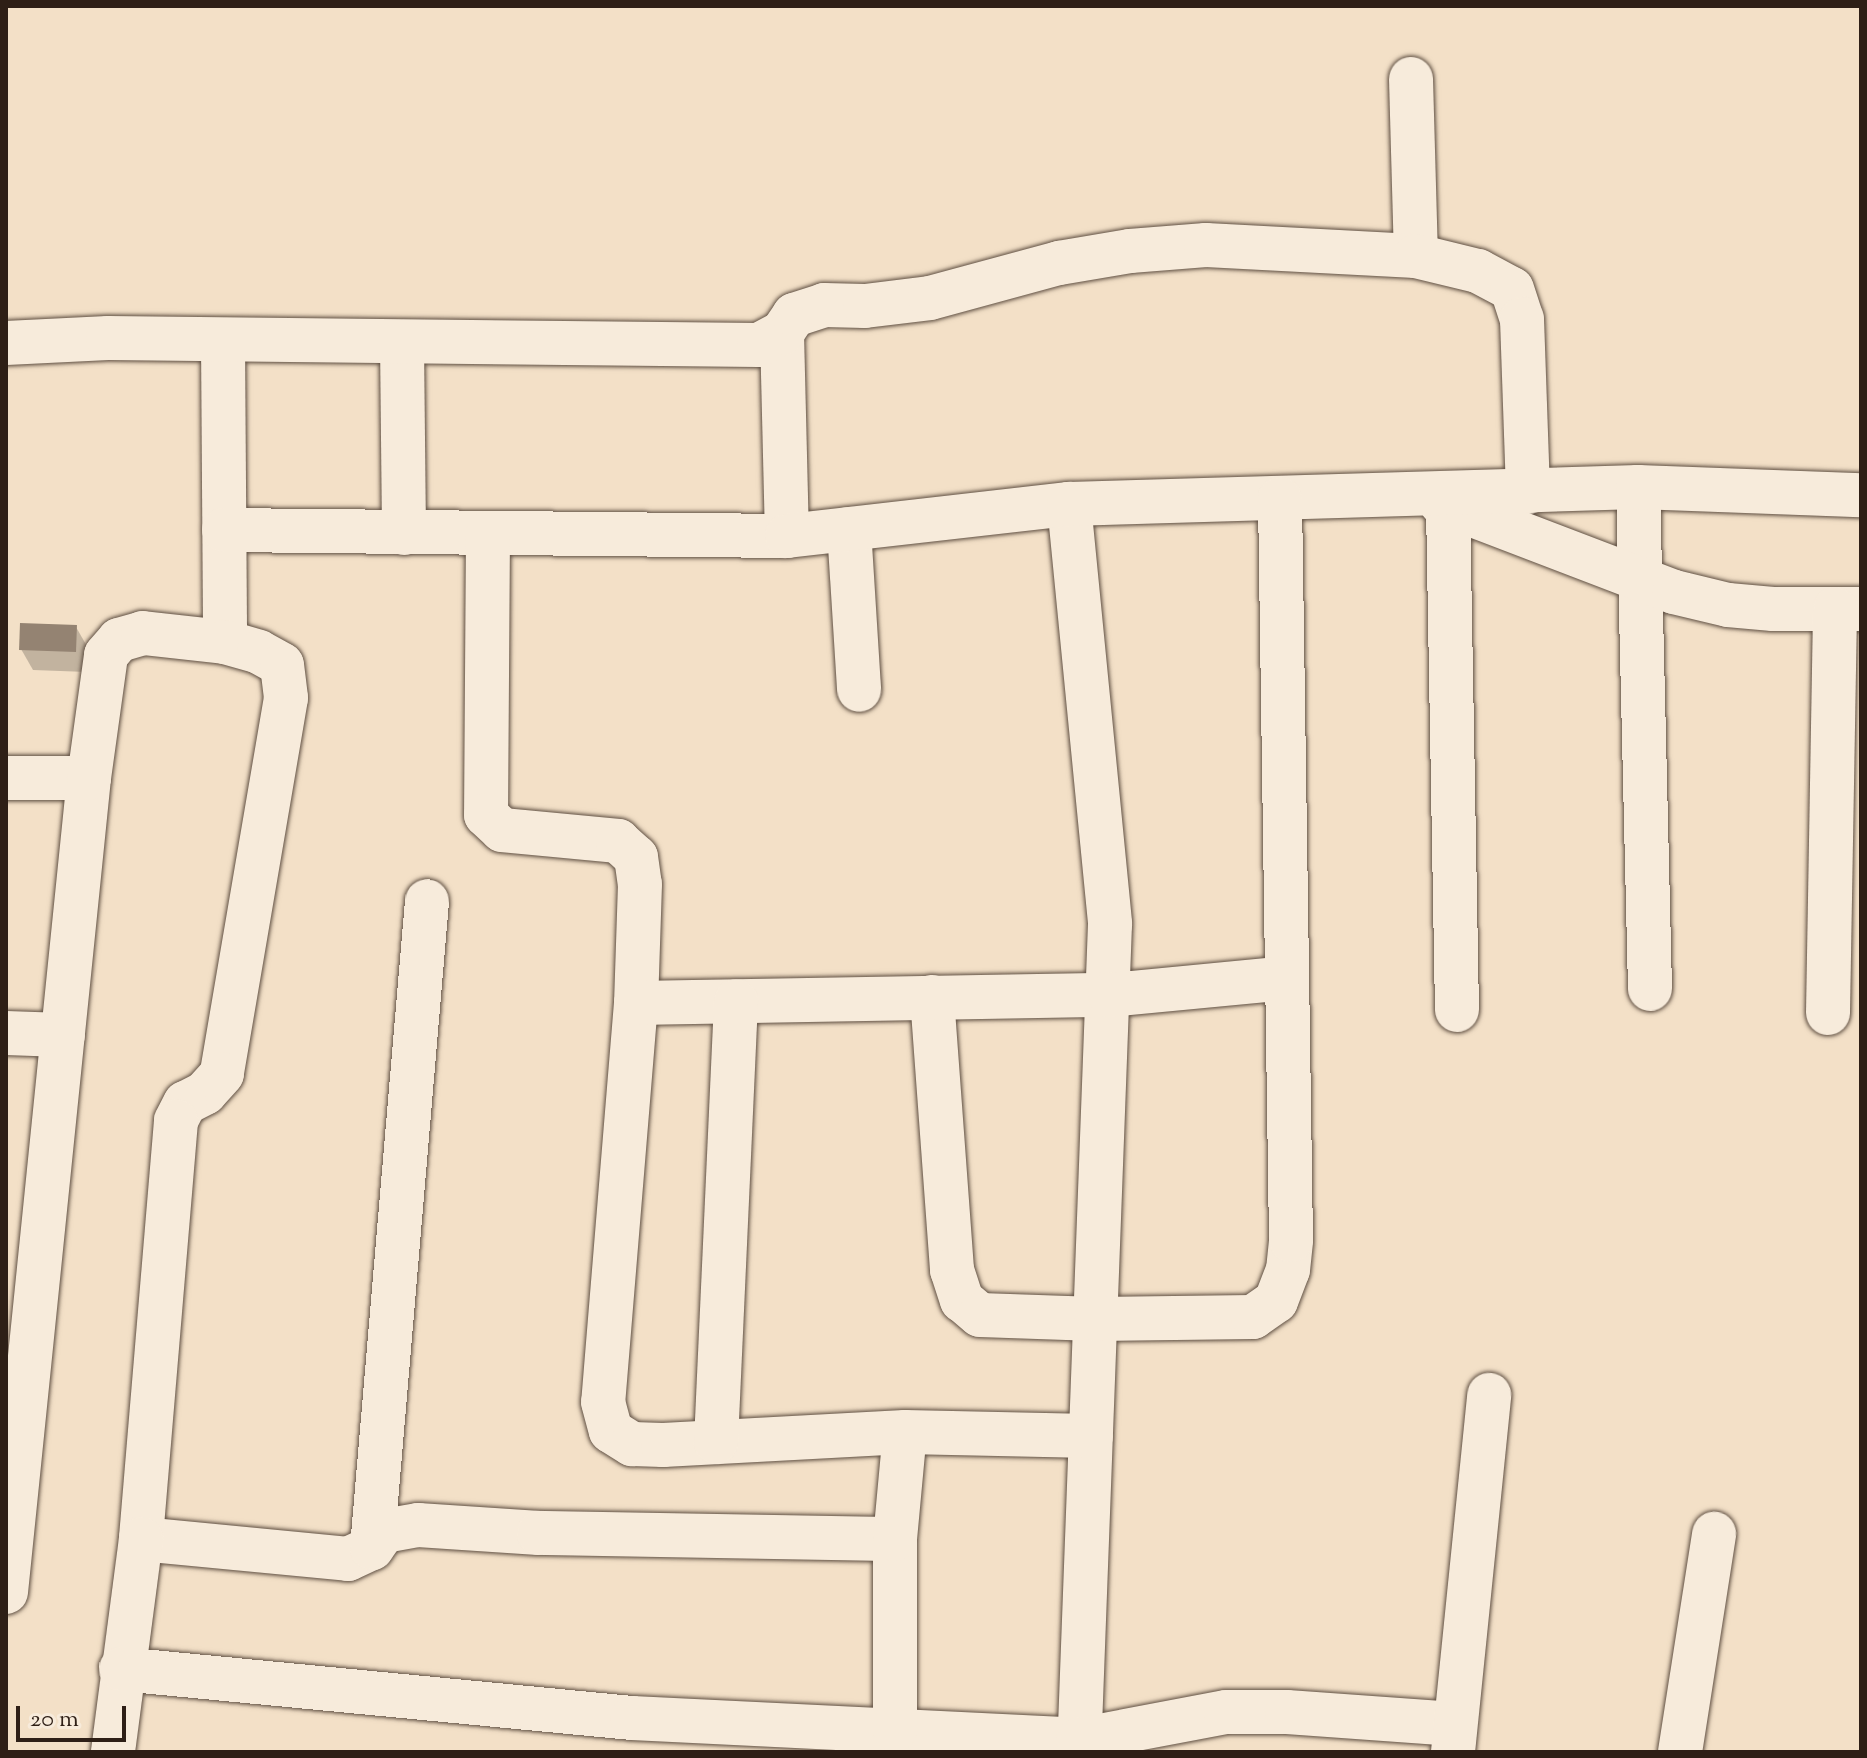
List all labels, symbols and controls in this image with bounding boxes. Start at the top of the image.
scale bar [20,1690,130,1740]
text: 20 m [30,1703,79,1737]

